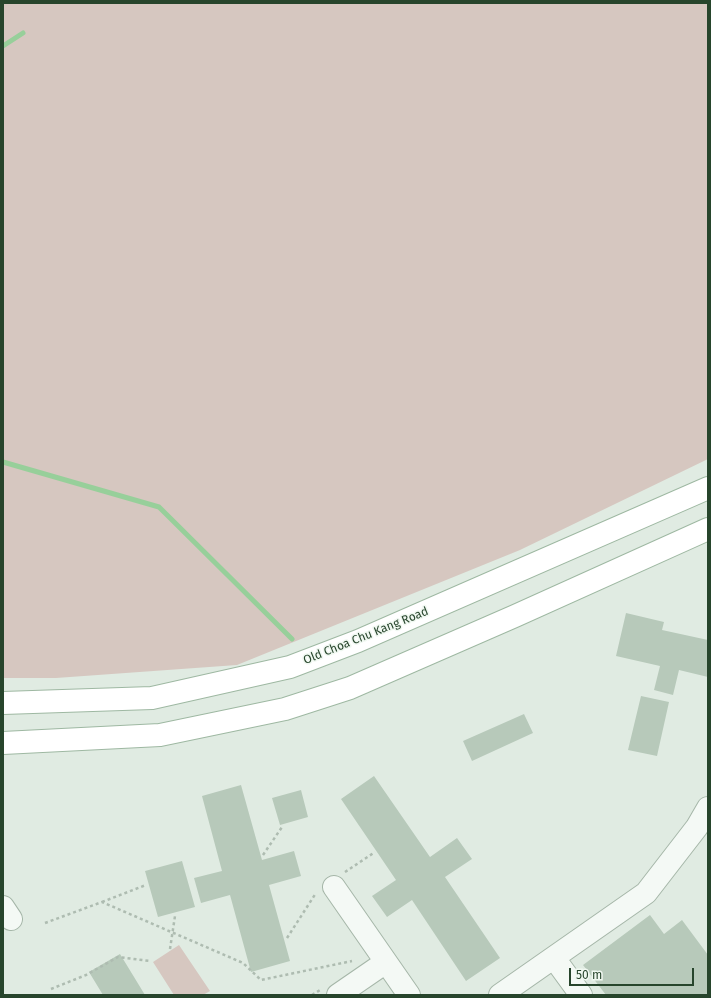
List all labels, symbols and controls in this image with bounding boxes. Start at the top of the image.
street label: Old Choa Chu Kang Road [301,604,431,668]
scale bar [571,960,696,986]
text: 50 m [576,968,602,982]

